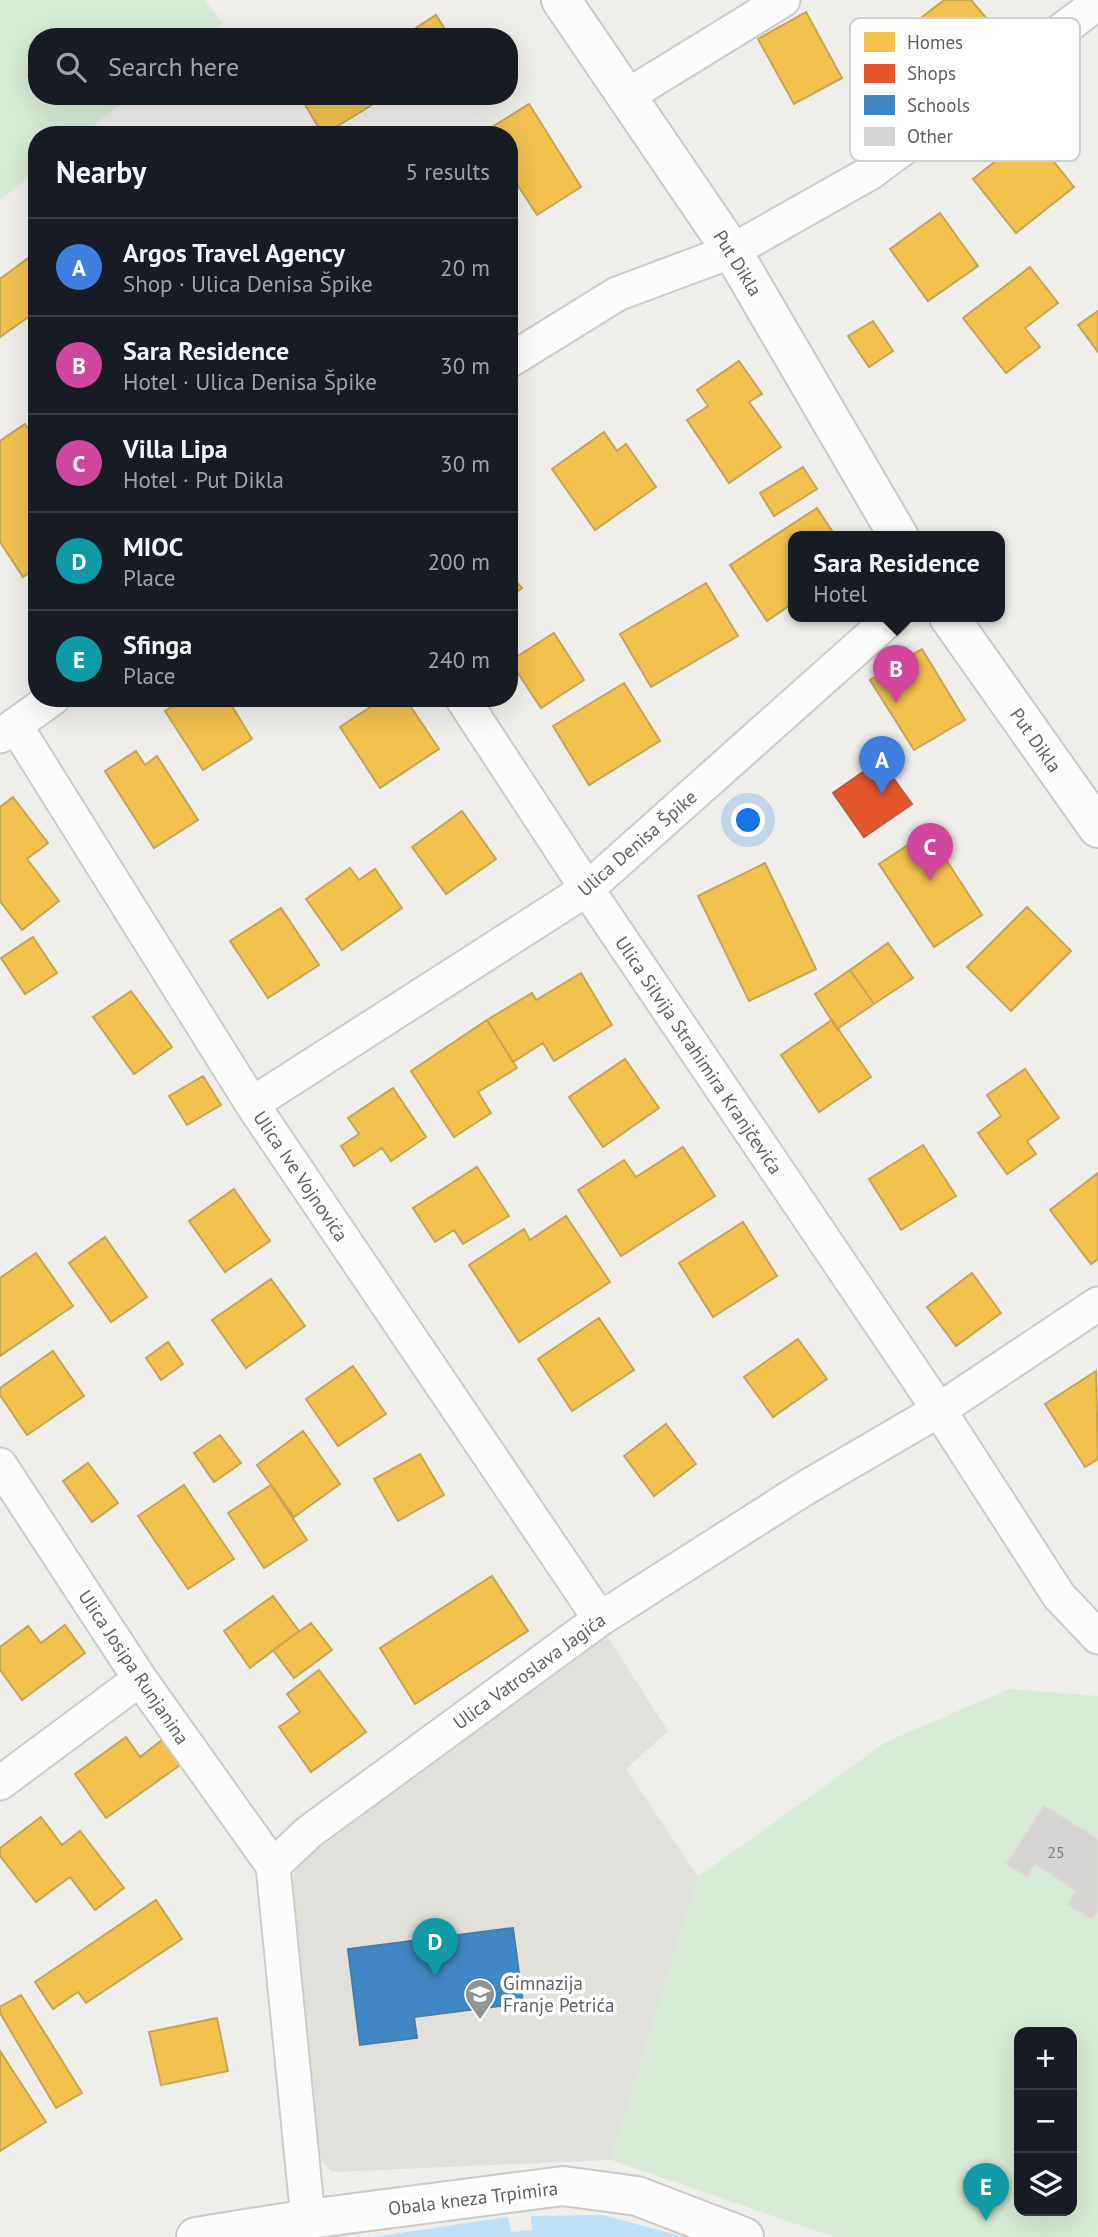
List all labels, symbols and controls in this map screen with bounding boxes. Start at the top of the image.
legend [850,18,1080,161]
search box [28,28,518,105]
text: Homes [907,30,963,54]
icon: search [52,48,90,86]
text: Search here [108,50,239,83]
text: Shops [907,61,956,85]
text: Schools [907,93,970,117]
text: Other [907,124,953,148]
text: Nearby [56,152,146,191]
text: 5 results [406,157,490,186]
street label: Put Dikla [708,226,768,300]
text: Argos Travel Agency [123,236,345,269]
text: A [72,253,86,282]
text: 20 m [440,253,490,282]
text: Shop · Ulica Denisa Špike [123,269,373,298]
text: Sara Residence [123,334,289,367]
text: B [72,351,86,380]
text: 30 m [440,351,490,380]
text: Hotel · Ulica Denisa Špike [123,367,377,396]
text: Villa Lipa [123,432,228,465]
text: C [73,449,85,478]
text: 30 m [440,449,490,478]
text: Hotel · Put Dikla [123,465,284,494]
text: MIOC [123,530,183,563]
popup [788,531,1005,622]
text: Sara Residence [813,546,980,579]
text: D [72,547,86,576]
text: 200 m [428,547,490,576]
text: Place [123,563,176,592]
text: Hotel [813,579,867,608]
text: Sfinga [123,628,192,661]
text: E [73,645,85,674]
text: 240 m [428,645,490,674]
pin: B [873,645,919,703]
text: Place [123,661,176,690]
street label: Put Dikla [1005,703,1067,777]
pin: A [859,736,905,794]
street label: Ulica Denisa Špike [572,785,702,901]
your location [731,803,765,837]
pin: C [907,823,953,881]
street label: Ulica Silvija Strahimira Kranjčevića [610,931,788,1179]
street label: Ulica Ive Vojnovića [248,1106,354,1246]
street label: Ulica Josipa Runjanina [73,1585,195,1749]
street label: Ulica Vatroslava Jagića [448,1608,610,1734]
house number: 25 [1047,1842,1065,1862]
pin: D [412,1918,458,1976]
place label: Gimnazija Franje Petrića [503,1971,614,2017]
school or university icon: Gimnazija Franje Petrića [463,1977,497,2021]
map controls [1014,2027,1077,2216]
button: + [1014,2027,1077,2090]
button: − [1014,2090,1077,2153]
button: layers [1014,2153,1077,2216]
pin: E [963,2163,1009,2221]
street label: Obala kneza Trpimira [387,2176,559,2220]

